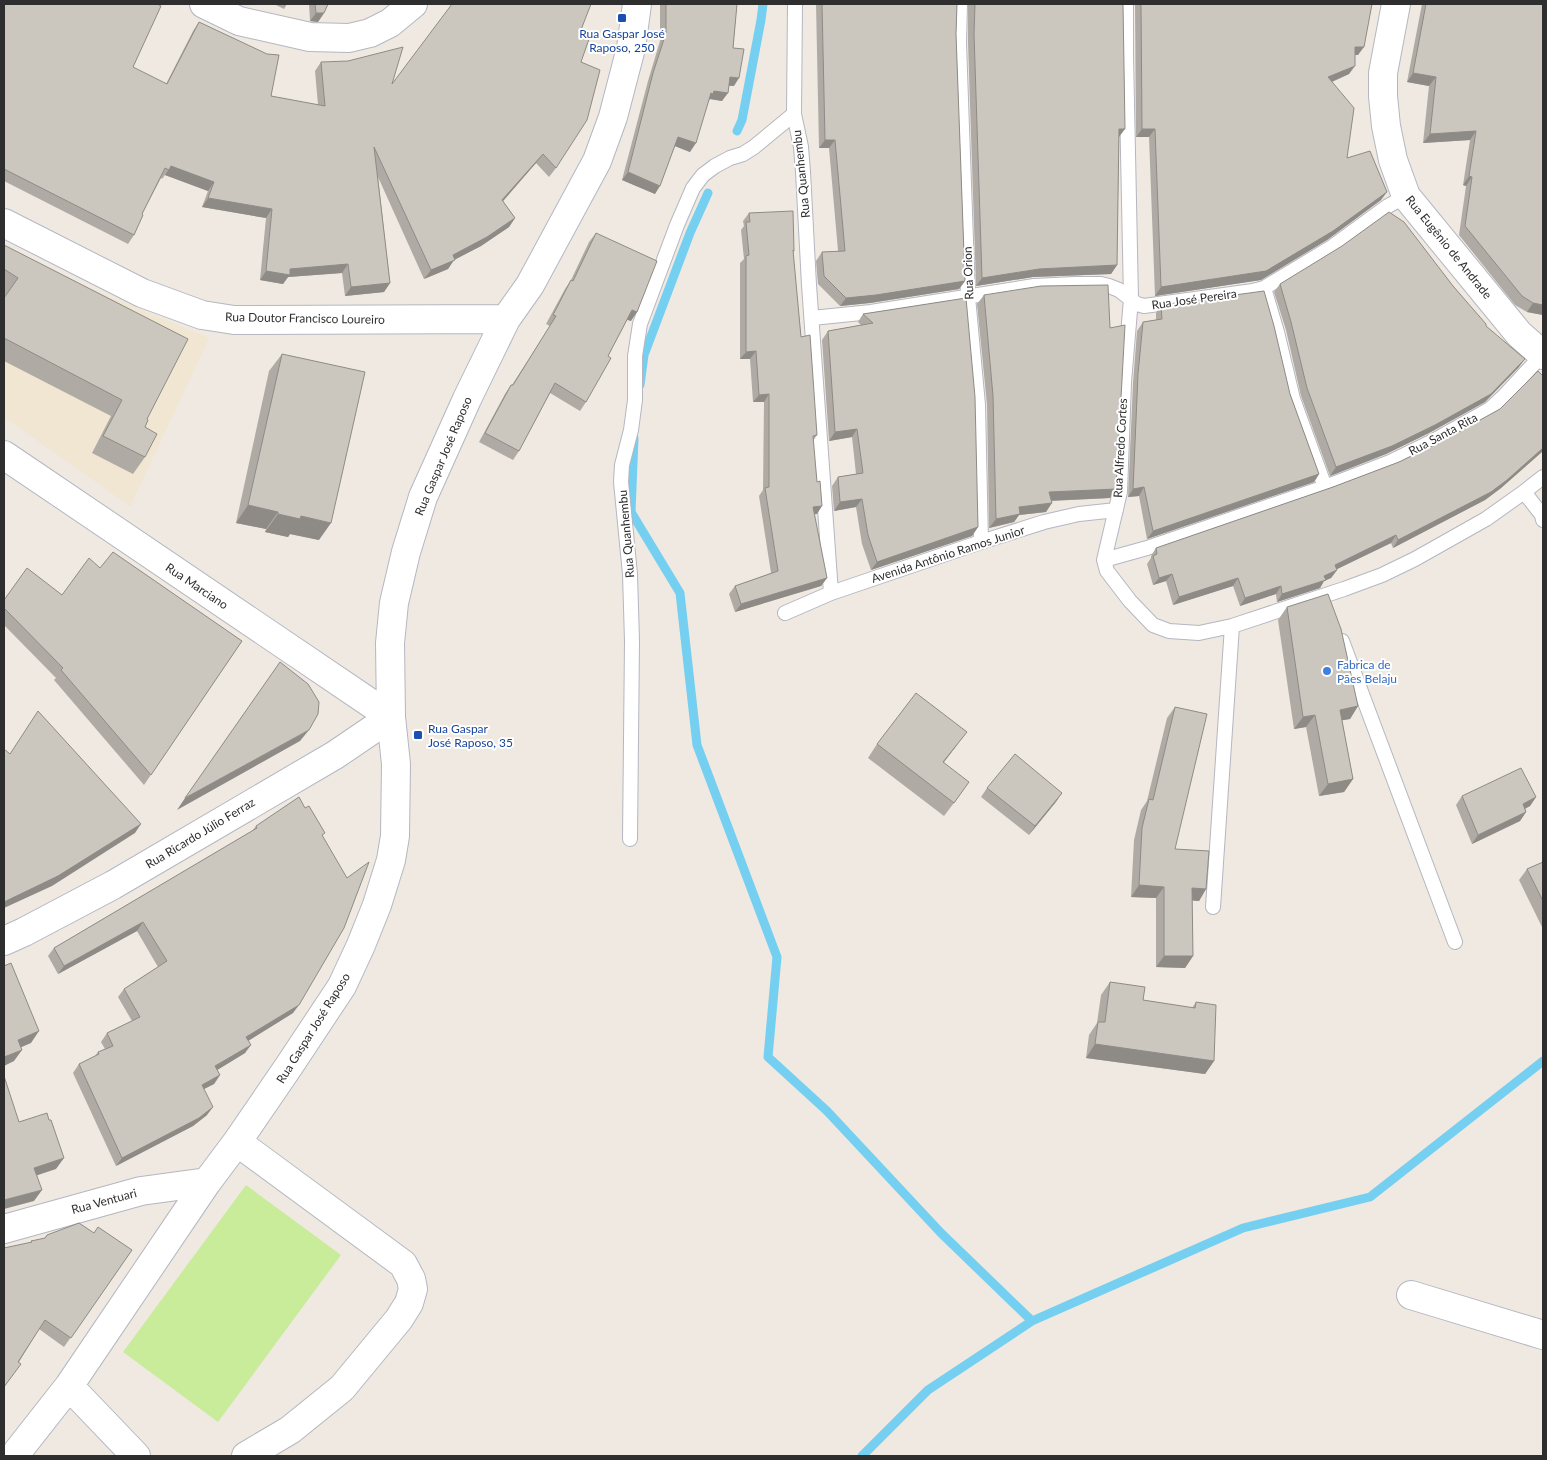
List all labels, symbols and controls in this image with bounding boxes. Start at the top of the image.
marker: Rua Gaspar José Raposo, 250 [616,12,628,24]
place label: Rua Gaspar José Raposo, 250 [579,26,665,55]
street label: Rua Quanhembu [789,129,813,219]
street label: Rua Eugênio de Andrade [1403,192,1495,302]
street label: Rua Orion [960,246,976,300]
street label: Rua José Pereira [1151,286,1238,312]
street label: Rua Doutor Francisco Loureiro [225,309,385,327]
street label: Rua Gaspar José Raposo [411,394,475,518]
street label: Rua Alfredo Cortes [1110,398,1130,498]
street label: Rua Santa Rita [1406,410,1480,458]
street label: Rua Quanhembu [615,489,637,579]
street label: Avenida Antônio Ramos Junior [869,522,1027,586]
street label: Rua Marciano [163,560,231,612]
place label: Fabrica de Pães Belaju [1337,657,1397,686]
marker: Fabrica de Pães Belaju [1321,665,1333,677]
place label: Rua Gaspar José Raposo, 35 [428,721,513,750]
marker: Rua Gaspar José Raposo, 35 [412,729,424,741]
street label: Rua Ricardo Júlio Ferraz [142,794,258,872]
street label: Rua Gaspar José Raposo [273,970,353,1086]
street label: Rua Ventuari [70,1185,138,1217]

